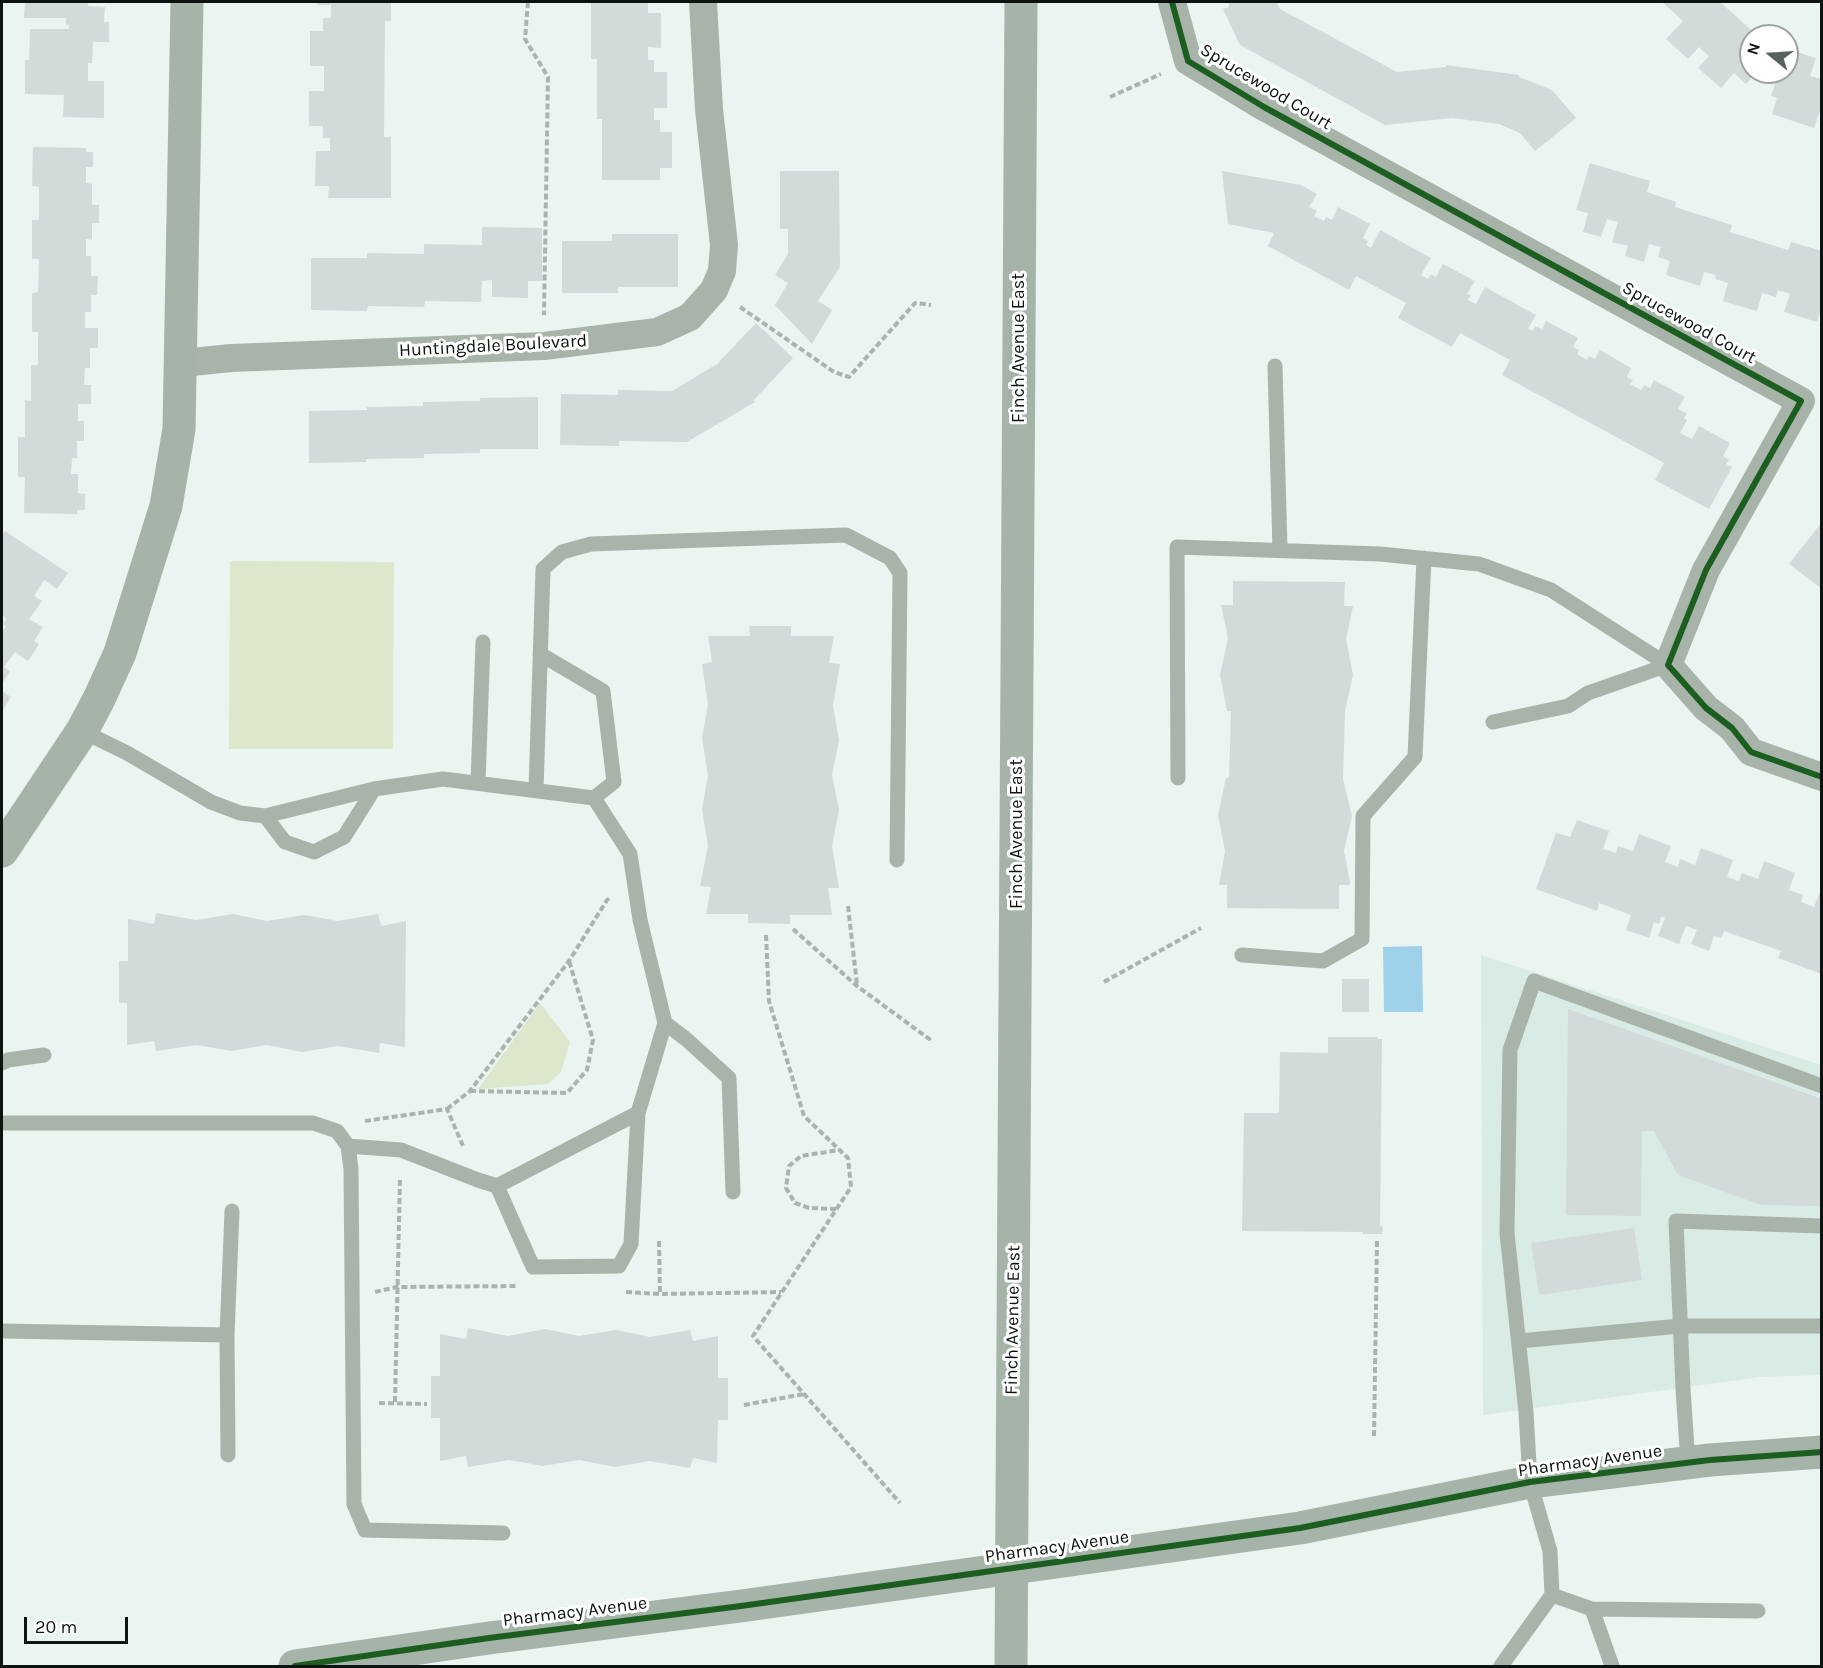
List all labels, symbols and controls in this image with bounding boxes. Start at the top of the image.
north arrow [1739,24,1799,84]
street label: Sprucewood Court [1196,39,1336,135]
text: N [1742,41,1764,57]
street label: Finch Avenue East [1008,273,1030,423]
street label: Sprucewood Court [1618,277,1760,369]
street label: Huntingdale Boulevard [398,330,588,362]
street label: Finch Avenue East [1006,759,1028,909]
street label: Finch Avenue East [1001,1245,1025,1395]
street label: Pharmacy Avenue [1517,1440,1663,1482]
street label: Pharmacy Avenue [984,1526,1130,1568]
street label: Pharmacy Avenue [502,1592,648,1632]
scale bar [27,1605,130,1643]
text: 20 m [35,1616,77,1638]

